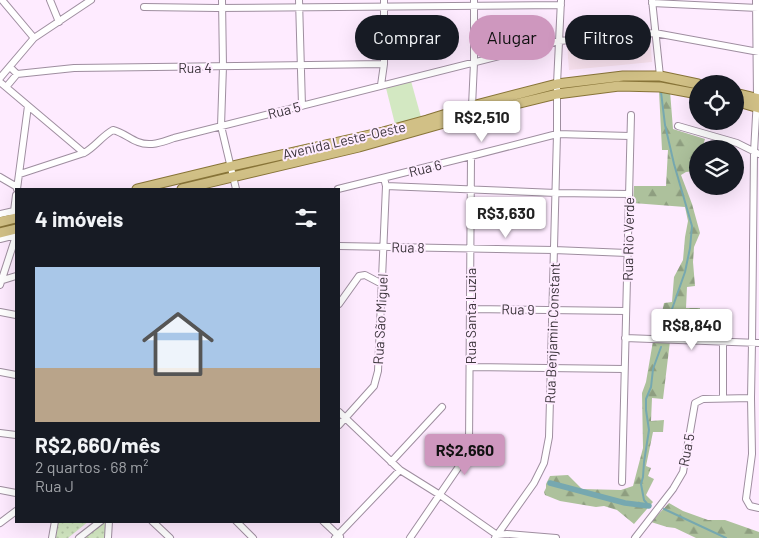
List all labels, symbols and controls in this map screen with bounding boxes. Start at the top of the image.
chip: Comprar [355,15,459,60]
chip: Alugar [469,15,555,60]
chip: Filtros [565,15,651,60]
street label: Rua 4 [178,59,212,76]
map controls [689,75,744,195]
button: locate [689,75,744,130]
street label: Rua 5 [266,98,302,122]
pin: R$2,510 [436,100,528,143]
text: R$2,510 [454,107,510,126]
street label: Avenida Leste-Oeste [281,118,407,162]
button: layers [689,140,744,195]
street label: Rua 6 [407,156,443,180]
pin: R$3,630 [460,196,552,239]
street label: Rua Rio Verde [619,197,637,281]
text: R$3,630 [477,203,535,222]
icon: filters [292,204,320,232]
text: 4 imóveis [35,206,123,231]
street label: Rua 8 [391,238,425,256]
street label: Rua Benjamin Constant [541,262,563,404]
street label: Rua Santa Luzia [462,268,479,364]
street label: Rua São Miguel [369,273,391,365]
icon: home [133,299,223,389]
street label: Rua 9 [501,300,535,318]
pin: R$8,840 [646,308,738,351]
text: R$8,840 [662,315,722,334]
text: R$2,660/mês [35,432,160,457]
street label: Rua 5 [674,432,698,468]
pin: R$2,660 [419,434,511,476]
text: R$2,660 [436,440,494,459]
text: 2 quartos · 68 m² [35,457,148,476]
text: Rua J [35,476,74,495]

